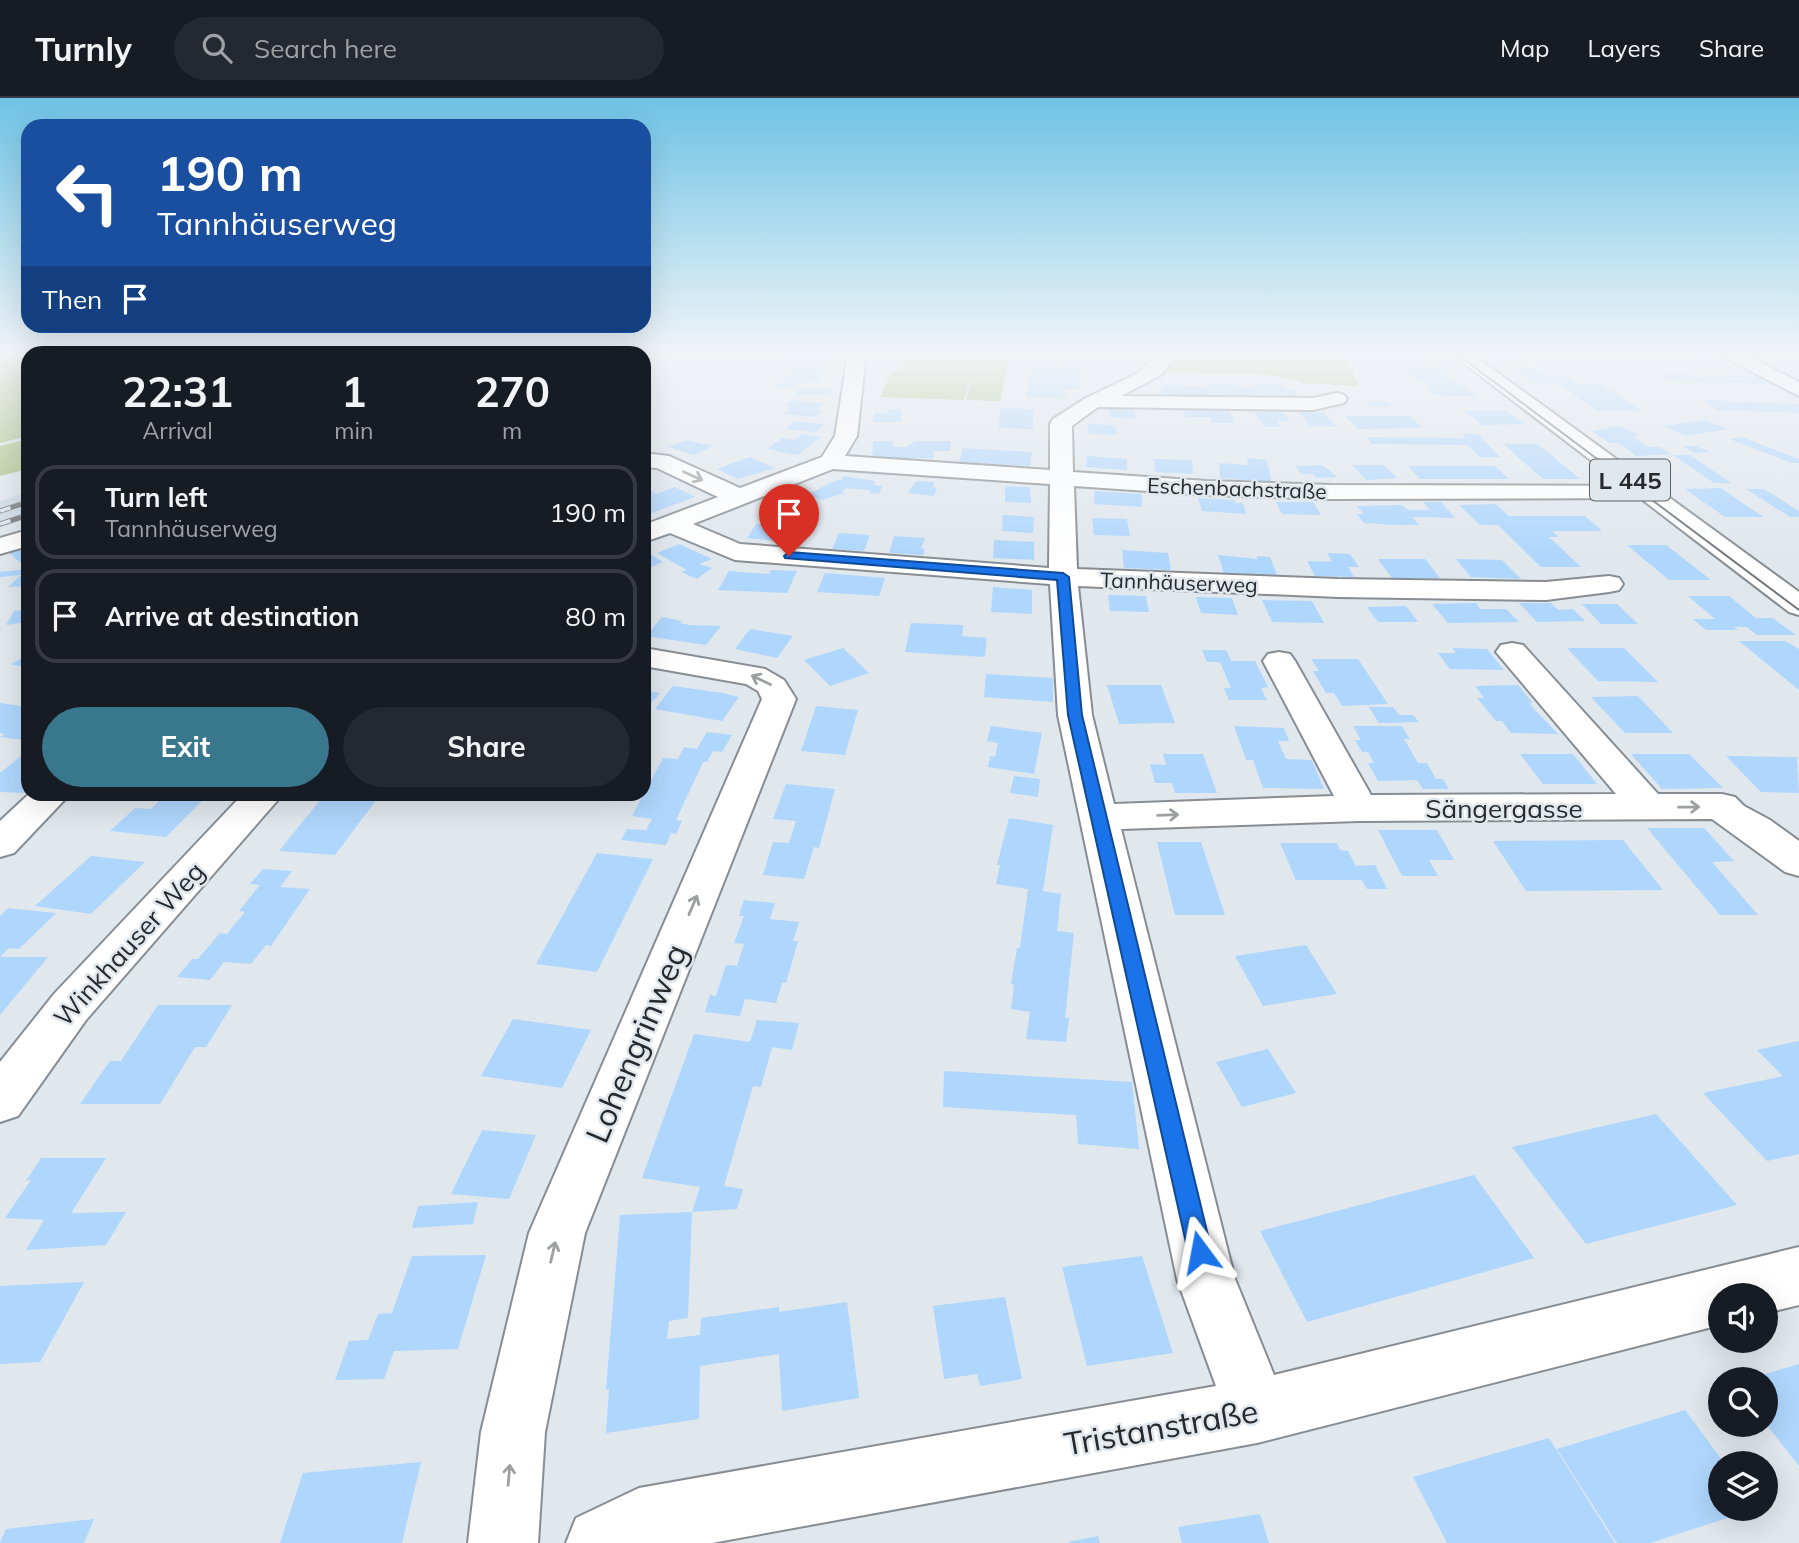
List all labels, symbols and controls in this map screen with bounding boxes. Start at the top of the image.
search box [174,17,664,80]
text: Turnly [35,28,132,69]
icon: search [198,29,236,67]
text: Search here [254,32,397,65]
text: Map [1500,33,1549,63]
text: Layers [1587,33,1661,63]
text: Share [1699,33,1764,63]
text: 190 m [157,142,303,203]
icon: left [42,147,133,238]
text: Tannhäuserweg [157,203,397,243]
icon: arrive [116,280,154,318]
text: Then [42,283,102,316]
text: 22:31 [122,365,233,418]
text: 1 [341,365,366,418]
text: 270 [474,365,550,418]
text: Arrival [142,416,213,445]
text: min [334,416,373,445]
text: m [502,416,522,445]
road number: L 445 [1590,460,1670,500]
one-way arrow [682,470,703,483]
street label: Eschenbachstraße [1147,472,1327,504]
text: Turn left [105,481,207,514]
pin [759,484,819,556]
icon: left [46,493,84,531]
icon: arrive [770,495,808,533]
text: 190 m [550,496,626,529]
text: Tannhäuserweg [105,514,278,543]
street label: Tannhäuserweg [1100,566,1258,598]
icon: arrive [46,597,84,635]
text: Arrive at destination [105,600,360,633]
text: 80 m [565,600,626,633]
one-way arrow [750,673,771,686]
button: Exit [42,707,329,787]
button: Share [343,707,630,787]
street label: Sängergasse [1425,792,1583,825]
one-way arrow [1677,800,1700,814]
one-way arrow [1156,808,1179,821]
street label: Winkhauser Weg [46,855,212,1033]
one-way arrow [687,895,700,917]
street label: Lohengrinweg [576,938,696,1148]
position arrow [1163,1215,1237,1289]
one-way arrow [546,1241,560,1264]
map controls [1708,1283,1778,1521]
button: sound [1708,1283,1778,1353]
button: search [1708,1367,1778,1437]
street label: Tristanstraße [1061,1390,1261,1464]
button: layers [1708,1451,1778,1521]
one-way arrow [503,1464,516,1487]

